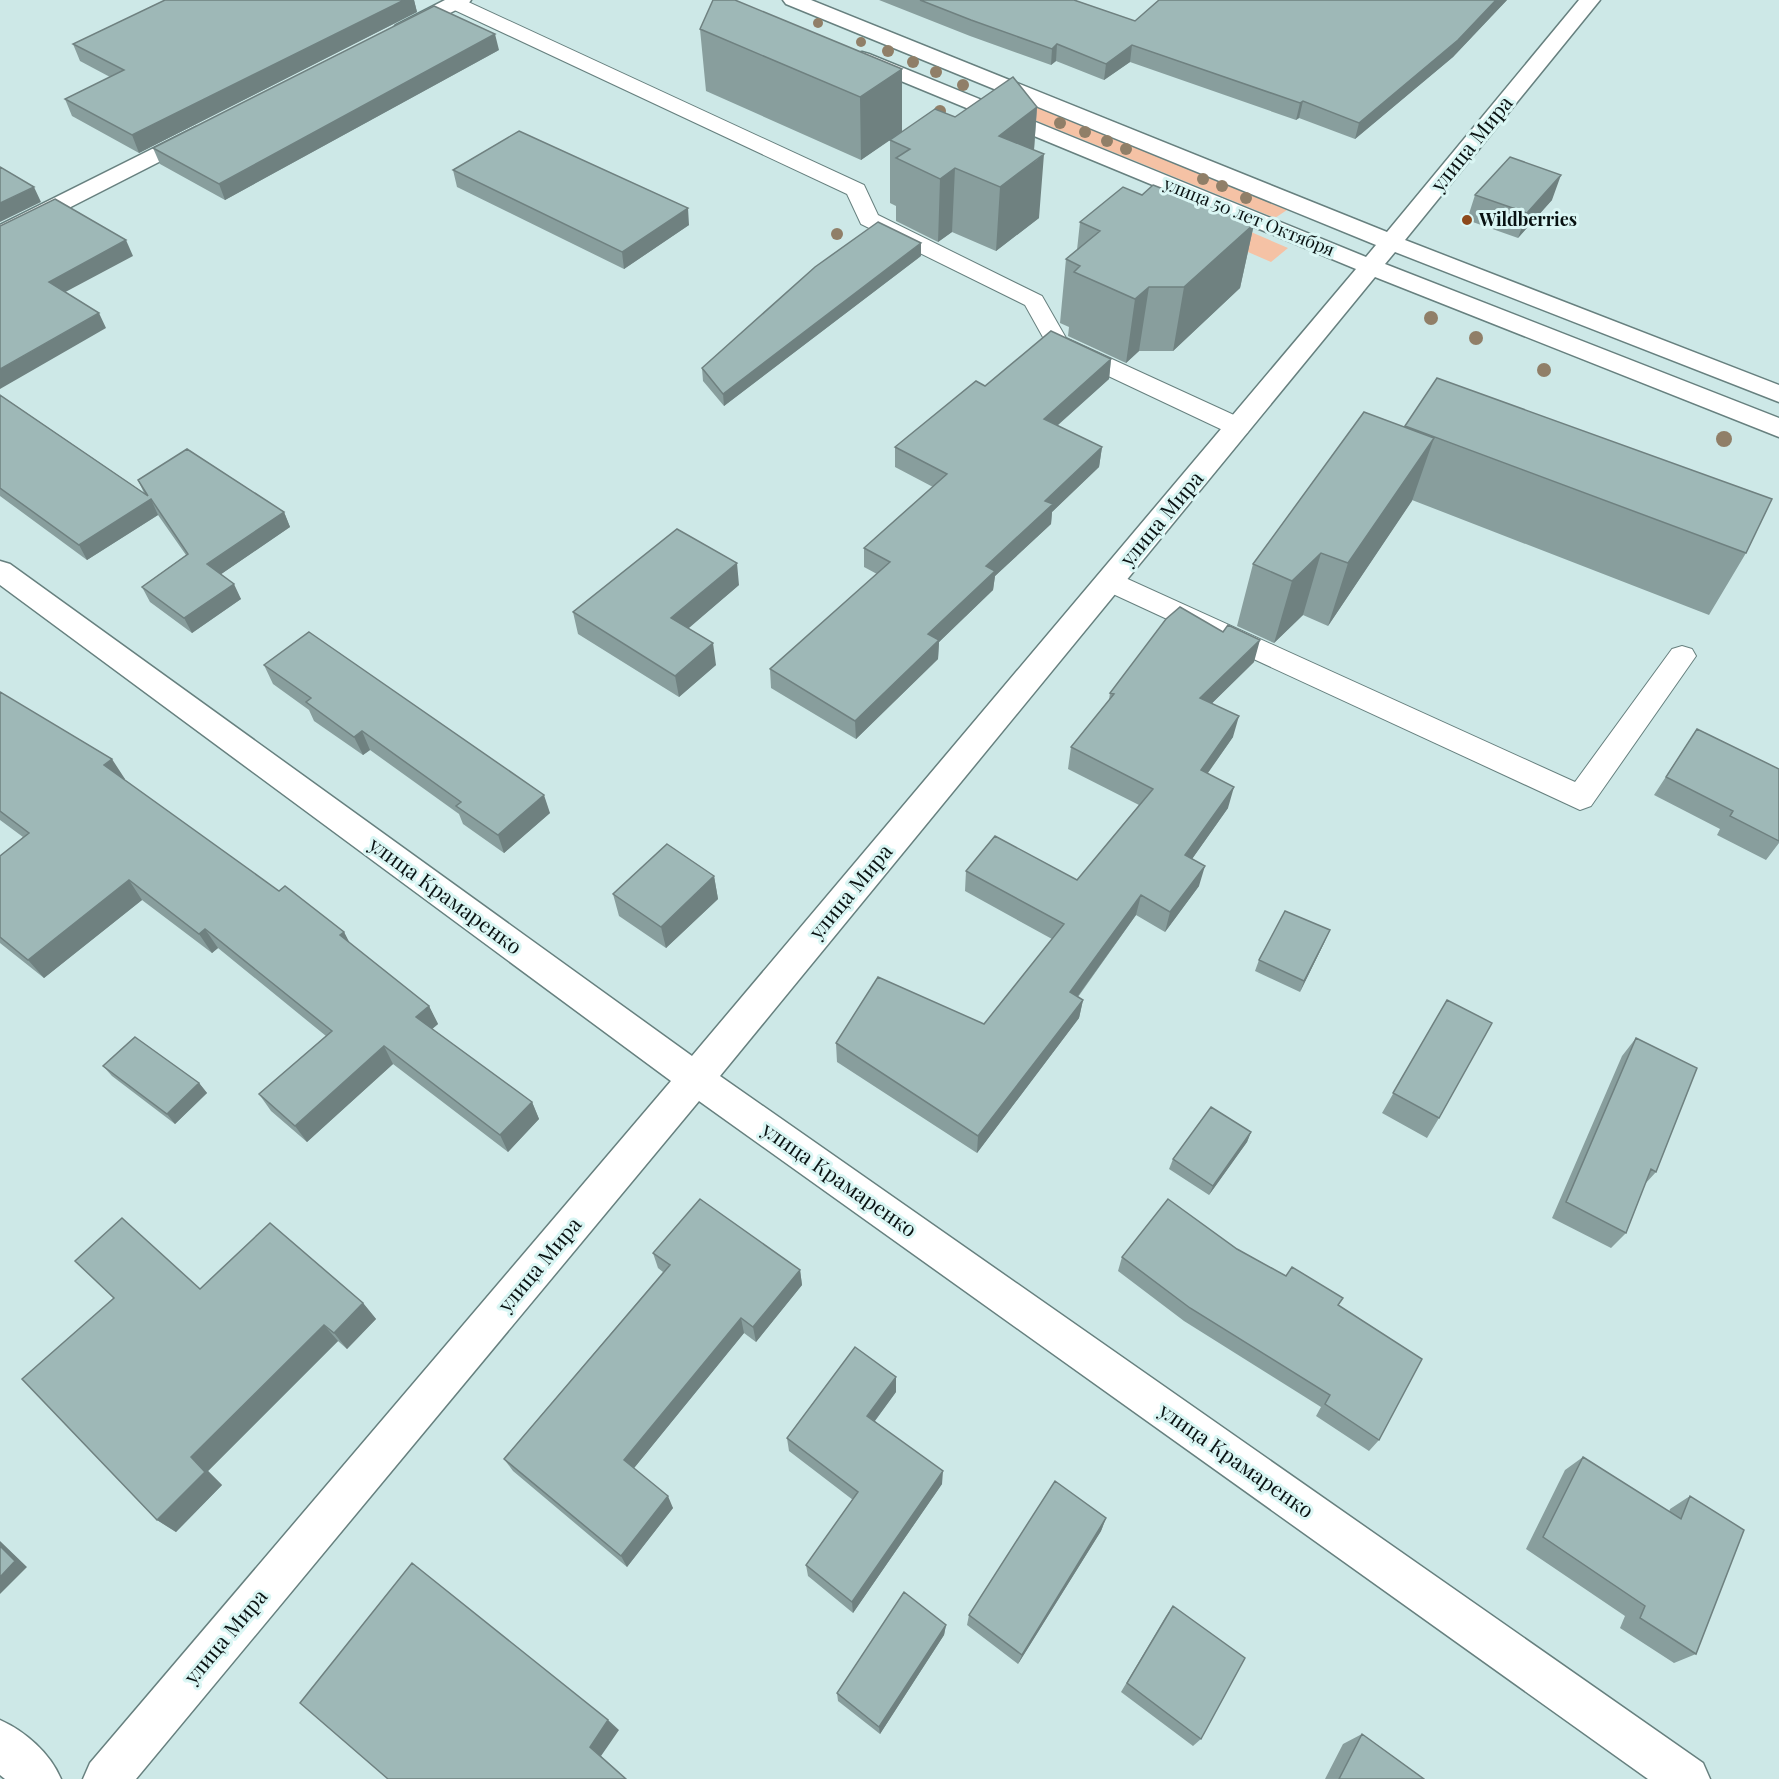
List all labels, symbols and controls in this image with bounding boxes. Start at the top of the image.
street label: улица Мира [1422,88,1518,197]
street label: улица 50 лет Октября [1160,170,1339,261]
place label: Wildberries [1478,207,1577,231]
marker: Wildberries [1460,213,1474,227]
street label: улица Мира [1112,464,1209,572]
street label: улица Крамаренко [363,829,528,959]
street label: улица Мира [801,837,898,945]
street label: улица Крамаренко [756,1114,923,1242]
street label: улица Мира [490,1210,587,1318]
street label: улица Крамаренко [1153,1395,1320,1523]
street label: улица Мира [176,1582,273,1690]

